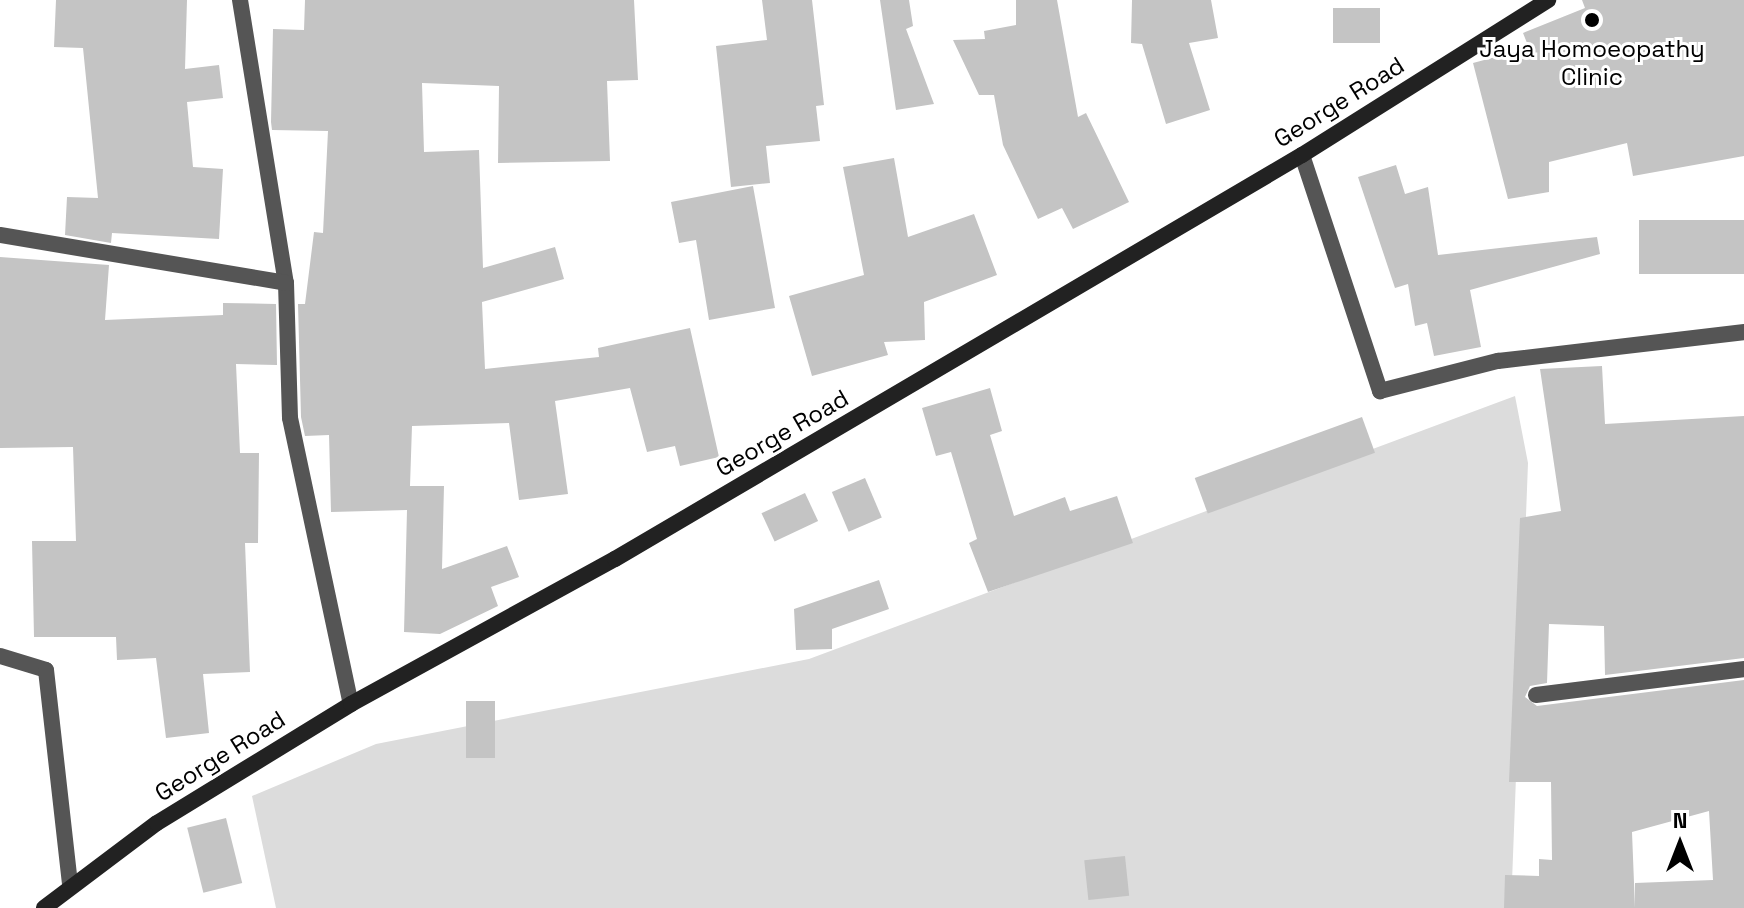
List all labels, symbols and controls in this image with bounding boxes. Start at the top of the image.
marker: Jaya Homoeopathy Clinic [1581,9,1603,31]
place label: Jaya Homoeopathy Clinic [1479,35,1705,91]
street label: George Road [1269,51,1409,153]
street label: George Road [711,383,853,483]
street label: George Road [150,705,290,807]
north arrow [1640,804,1720,884]
text: N [1673,806,1687,834]

